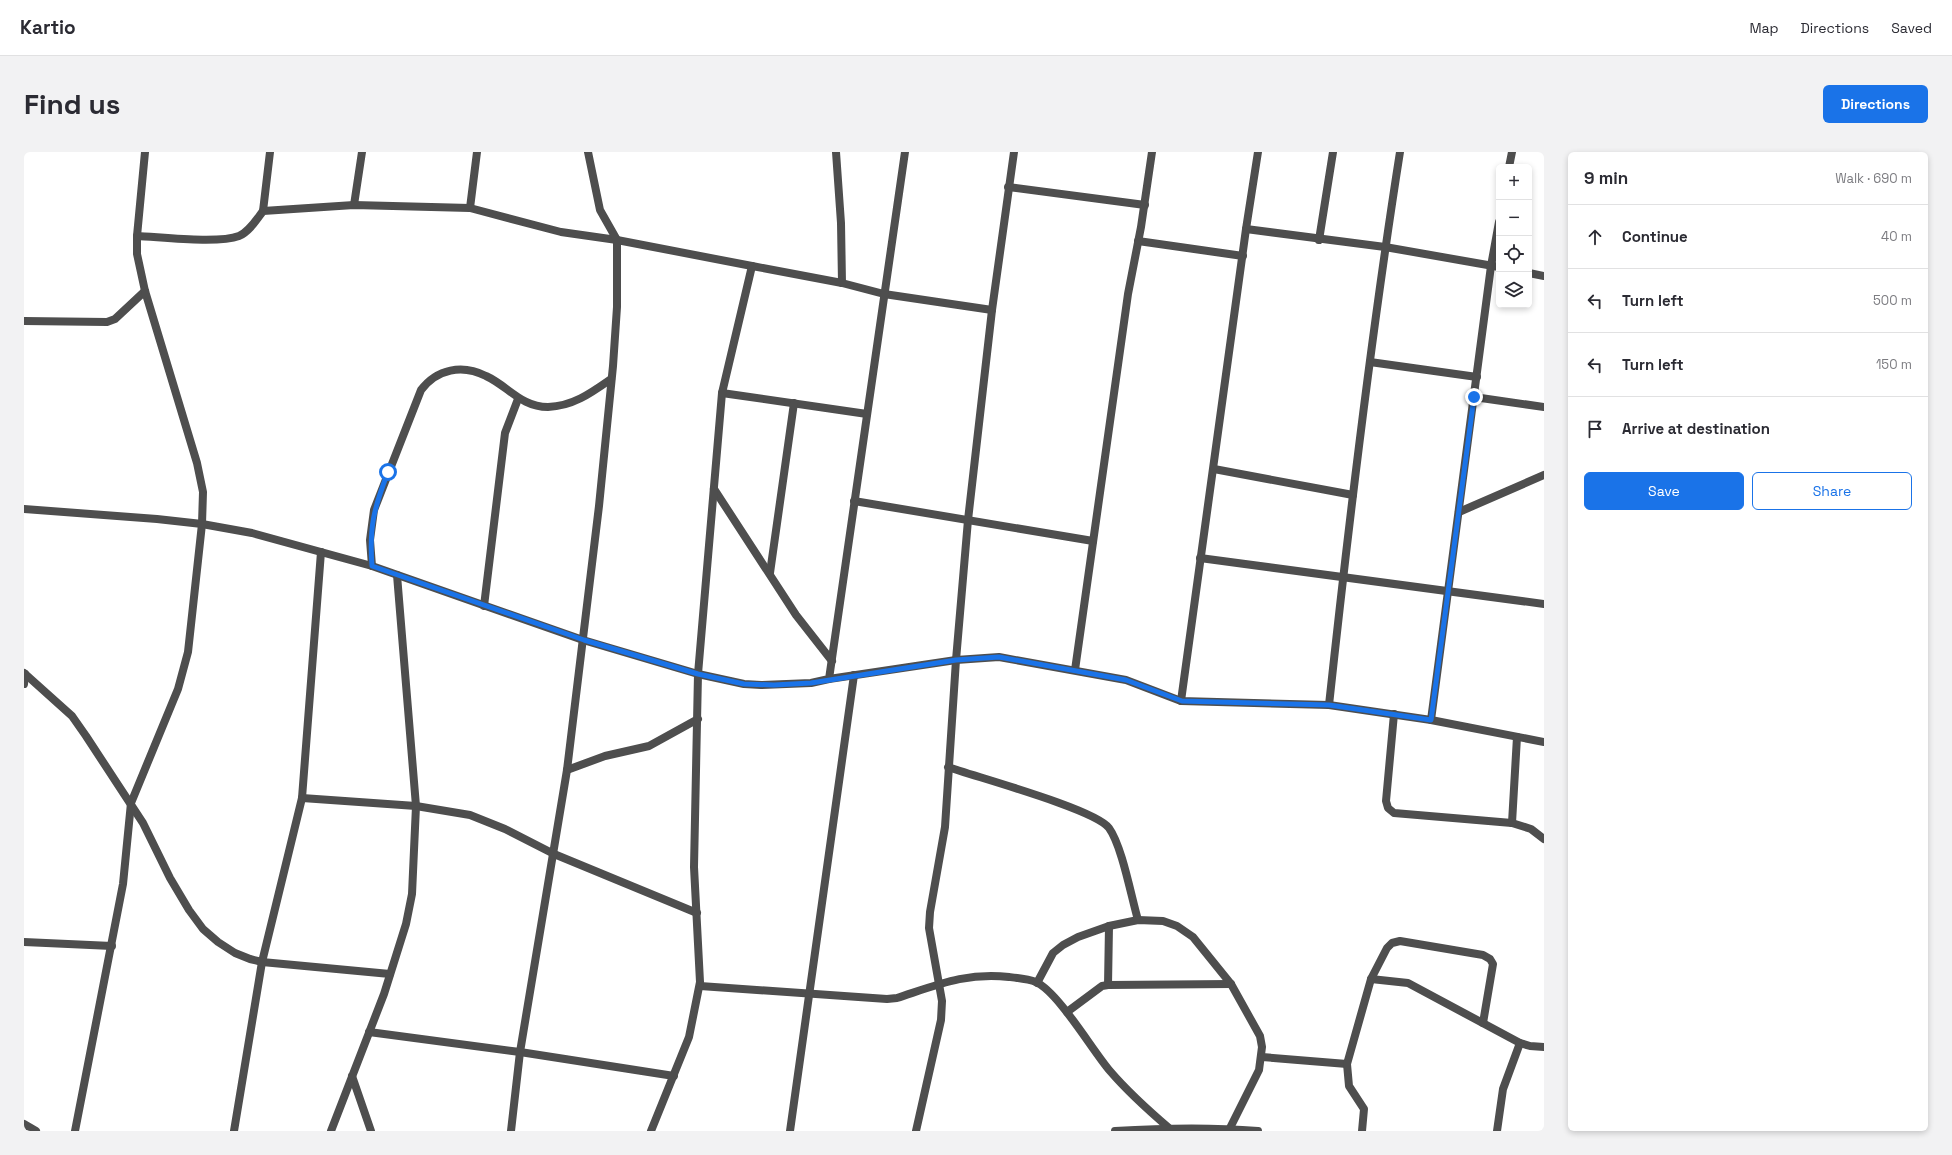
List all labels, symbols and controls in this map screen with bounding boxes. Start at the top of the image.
text: Kartio [20,15,76,40]
text: Map [1749,19,1779,37]
text: Directions [1801,19,1869,37]
text: Saved [1891,19,1932,37]
button: Directions [1823,85,1928,123]
text: Find us [24,86,121,122]
map controls [1496,164,1532,308]
button: + [1496,164,1532,200]
text: 9 min [1584,167,1628,189]
text: Walk · 690 m [1835,170,1912,187]
button: − [1496,200,1532,236]
icon: ahead [1584,226,1606,248]
text: Continue [1622,227,1688,246]
text: 40 m [1881,228,1912,245]
button: locate [1496,236,1532,272]
button: layers [1496,272,1532,308]
icon: left [1584,290,1606,312]
text: Turn left [1622,291,1684,310]
text: 500 m [1873,292,1912,309]
icon: left [1584,354,1606,376]
text: Turn left [1622,355,1684,374]
text: 150 m [1876,356,1912,373]
route end [1465,388,1483,406]
icon: arrive [1584,418,1606,440]
text: Arrive at destination [1622,419,1770,438]
route start [379,463,397,481]
button: Save [1584,472,1744,510]
button: Share [1752,472,1912,510]

